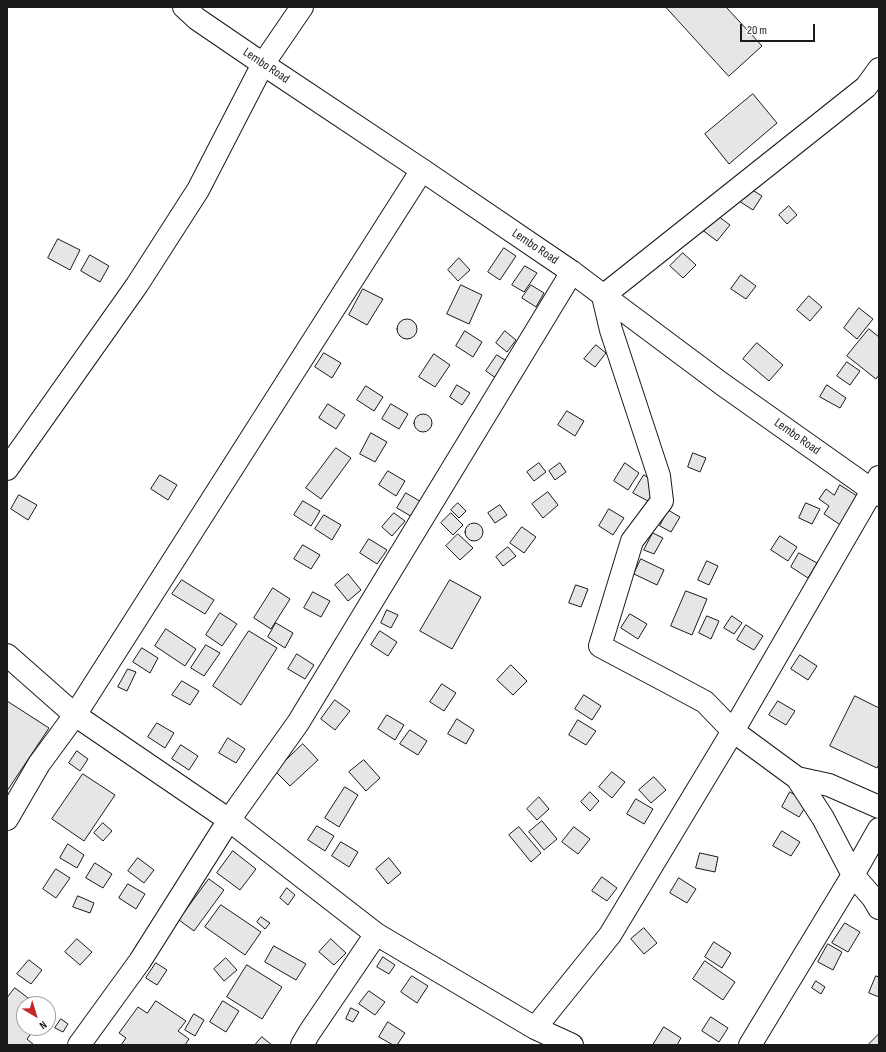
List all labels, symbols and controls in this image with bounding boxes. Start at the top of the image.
scale bar [742,16,817,42]
text: 20 m [747,23,767,38]
street label: Lembo Road [240,45,292,87]
street label: Lembo Road [509,226,561,268]
street label: Lembo Road [771,415,823,459]
north arrow [16,996,56,1036]
text: N [37,1018,49,1032]

